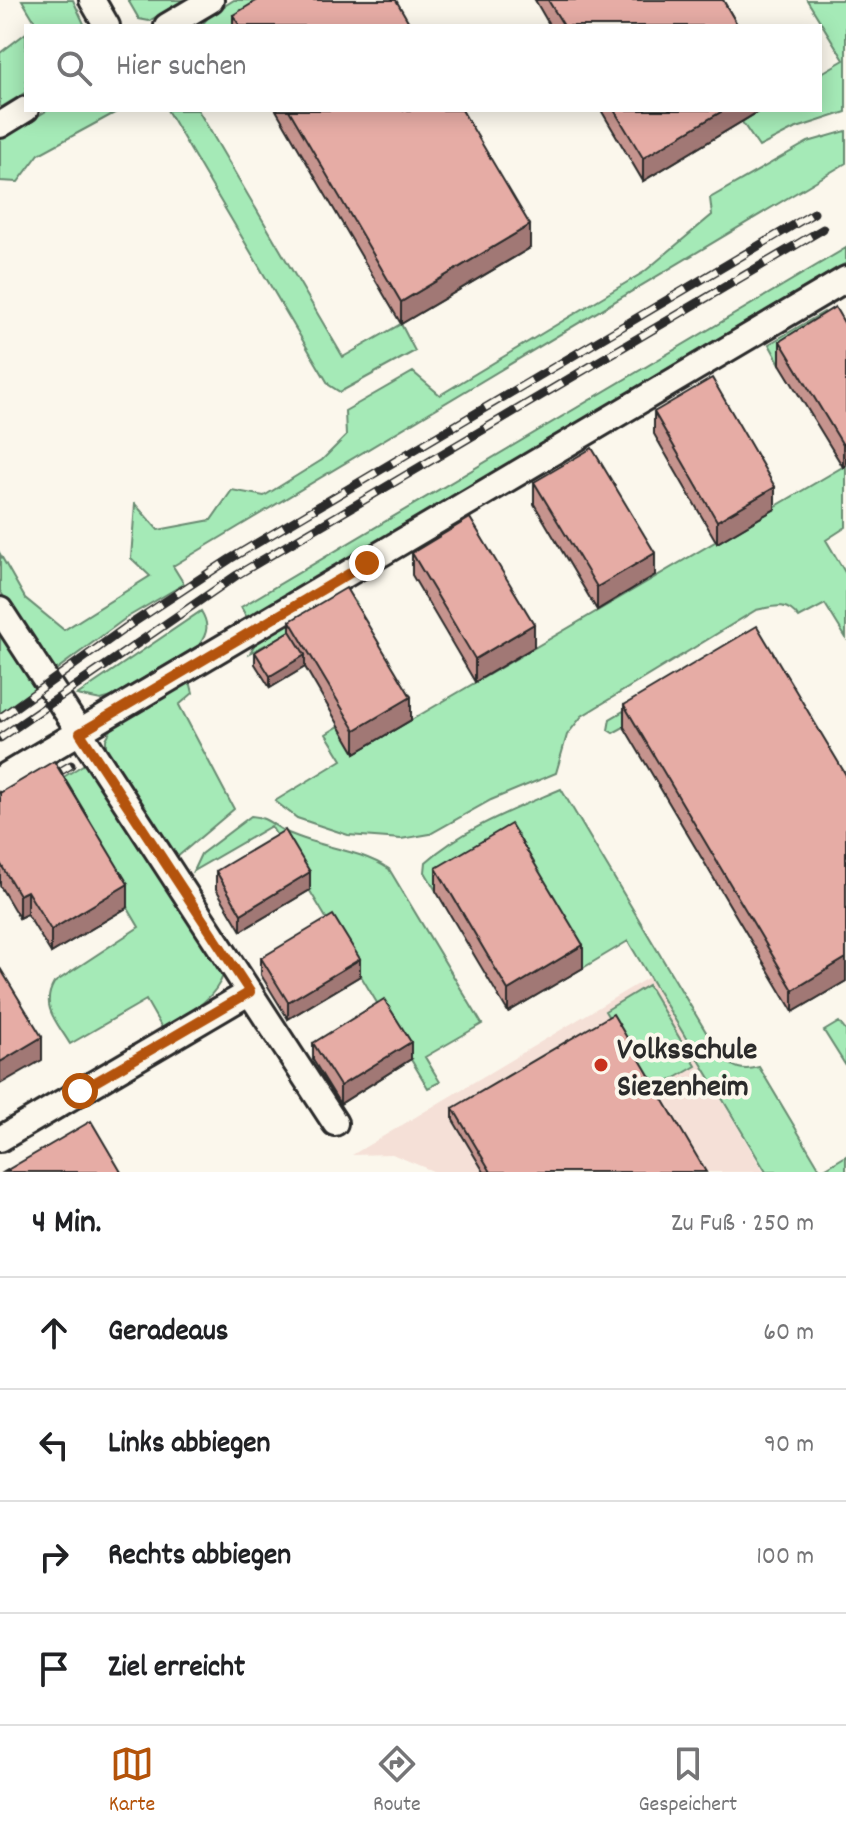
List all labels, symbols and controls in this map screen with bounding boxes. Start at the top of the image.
search box [24,24,822,112]
icon: search [52,46,96,90]
text: Hier suchen [116,47,246,90]
route end [349,545,385,581]
place label: Volksschule Siezenheim [617,1029,757,1112]
marker: Volksschule Siezenheim [592,1056,610,1074]
route start [62,1073,98,1109]
text: 4 Min. [32,1200,101,1249]
text: Zu Fuß · 250 m [671,1206,814,1243]
icon: ahead [32,1311,76,1355]
text: Geradeaus [108,1312,228,1355]
text: 60 m [763,1315,814,1352]
icon: left [32,1423,76,1467]
text: Links abbiegen [108,1424,270,1467]
text: 90 m [764,1427,814,1464]
icon: right [32,1535,76,1579]
text: Rechts abbiegen [108,1536,291,1579]
text: 100 m [756,1539,814,1576]
icon: arrive [32,1647,76,1691]
text: Ziel erreicht [108,1648,245,1691]
tab: Karte [109,1742,155,1821]
tab: Route [373,1742,421,1821]
tab: Gespeichert [638,1742,737,1821]

